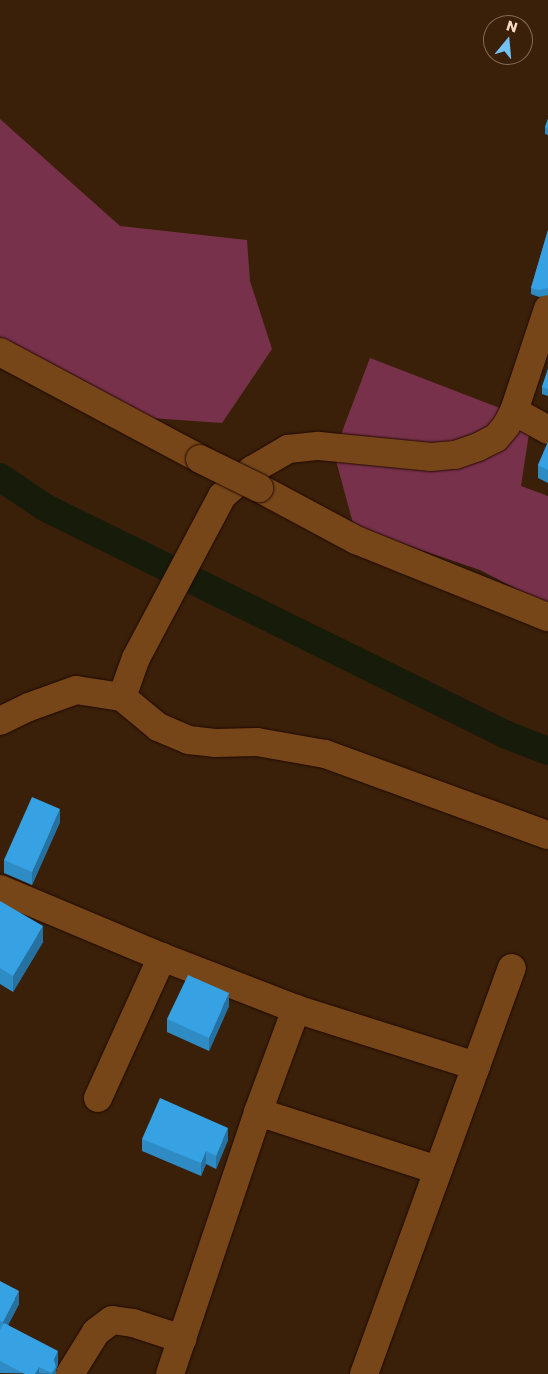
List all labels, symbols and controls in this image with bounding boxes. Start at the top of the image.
north arrow [483,15,533,65]
text: N [504,16,520,38]

